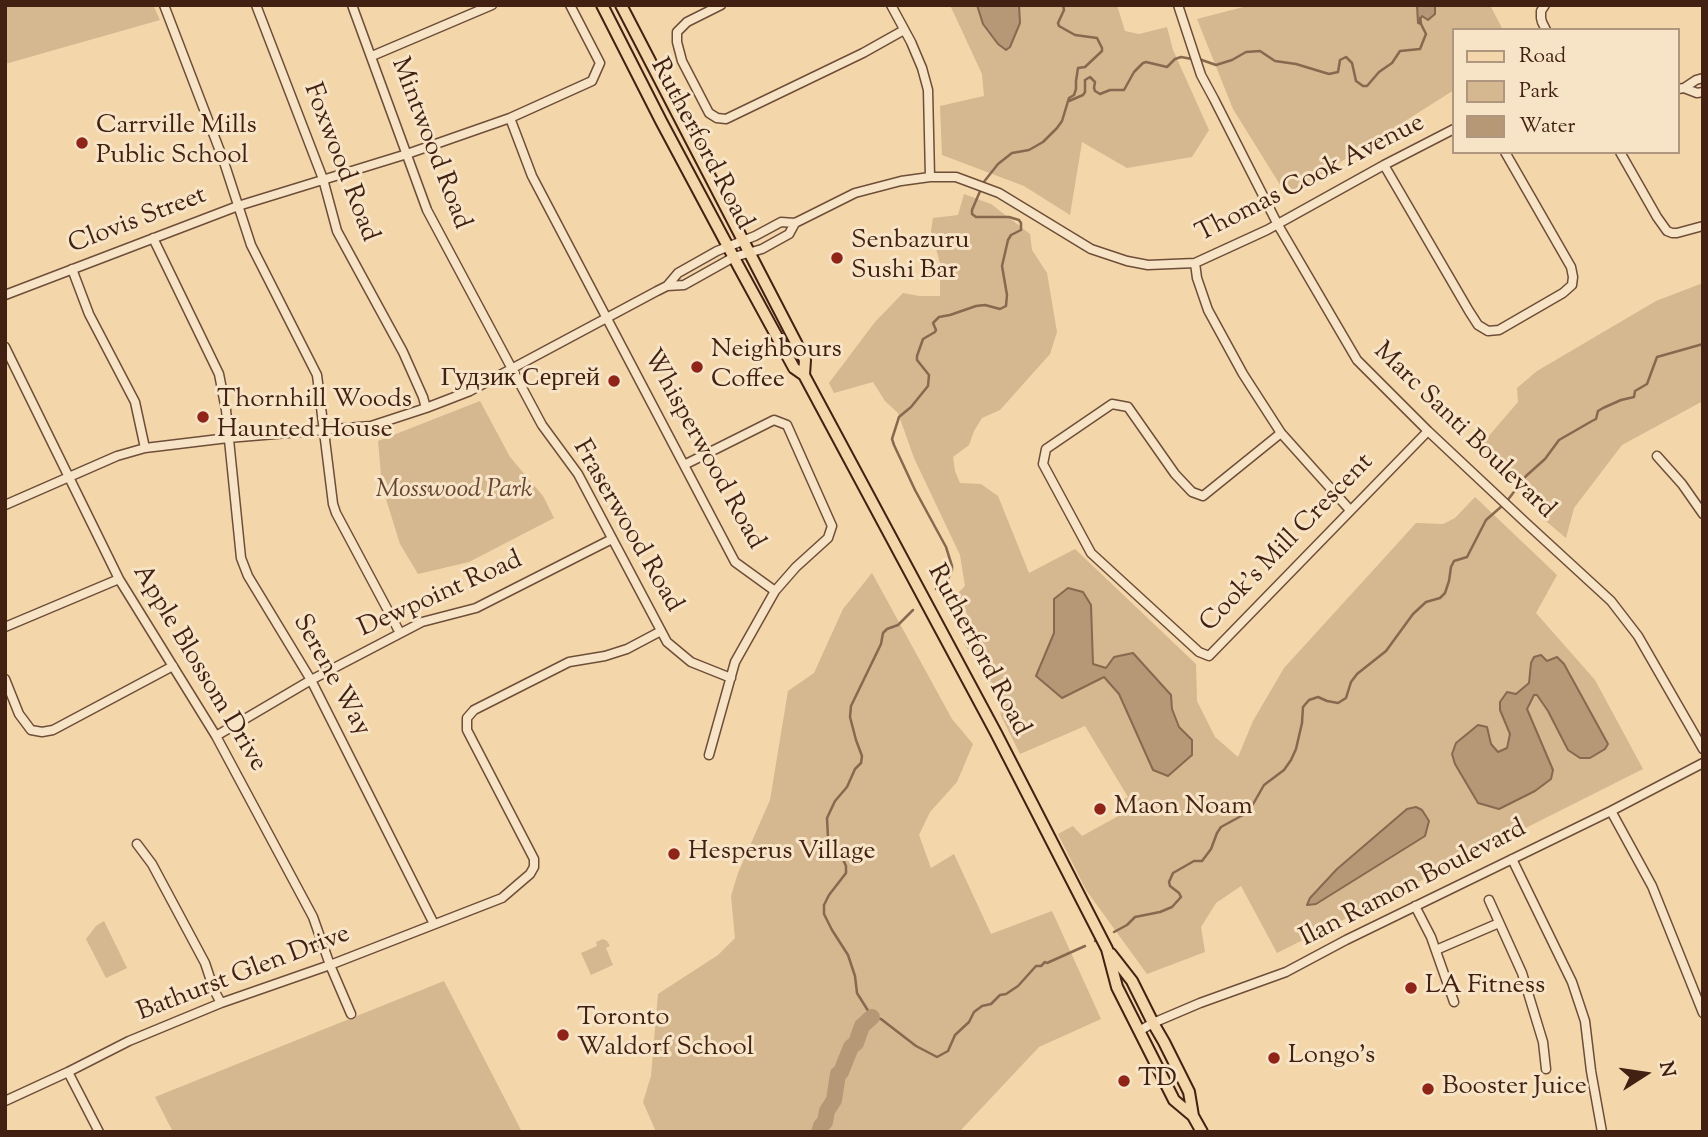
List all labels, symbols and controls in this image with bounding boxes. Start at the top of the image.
legend [1452,28,1680,154]
text: Road [1519,42,1566,72]
street label: Mintwood Road [382,54,476,234]
street label: Rutherford Road [642,54,758,236]
text: Park [1519,77,1559,107]
street label: Foxwood Road [294,79,384,247]
street label: Thomas Cook Avenue [1192,109,1430,251]
place label: Carrville Mills Public School [96,112,257,174]
text: Water [1519,112,1575,142]
marker: Carrville Mills Public School [74,135,90,151]
street label: Clovis Street [65,181,211,263]
place label: Senbazuru Sushi Bar [851,227,969,288]
marker: Senbazuru Sushi Bar [829,250,845,266]
place label: Neighbours Coffee [711,336,842,398]
street label: Marc Santi Boulevard [1366,337,1560,527]
street label: Whisperwood Road [634,345,770,555]
marker: Neighbours Coffee [689,359,705,375]
place label: Гудзик Сергей [441,365,600,397]
marker: Гудзик Сергей [606,373,622,389]
place label: Thornhill Woods Haunted House [217,386,412,448]
marker: Thornhill Woods Haunted House [195,409,211,425]
street label: Fraserwood Road [564,435,688,619]
street label: Cook's Mill Crescent [1195,448,1381,640]
park label: Mosswood Park [375,476,533,508]
street label: Dewpoint Road [354,546,528,646]
street label: Apple Blossom Drive [124,560,272,778]
street label: Rutherford Road [919,560,1035,742]
street label: Serene Way [284,610,376,742]
place label: Maon Noam [1114,793,1253,825]
marker: Maon Noam [1092,801,1108,817]
street label: Ilan Ramon Boulevard [1296,814,1532,956]
place label: Hesperus Village [688,838,876,870]
marker: Hesperus Village [666,846,682,862]
street label: Bathurst Glen Drive [133,920,355,1030]
place label: LA Fitness [1425,972,1545,1004]
marker: LA Fitness [1403,980,1419,996]
place label: Toronto Waldorf School [577,1004,754,1066]
marker: Toronto Waldorf School [555,1027,571,1043]
north arrow [1610,1039,1680,1109]
place label: Longo's [1288,1042,1375,1074]
marker: Longo's [1266,1050,1282,1066]
text: N [1651,1059,1681,1080]
place label: TD [1138,1065,1177,1097]
marker: TD [1116,1073,1132,1089]
place label: Booster Juice [1442,1073,1587,1105]
marker: Booster Juice [1420,1081,1436,1097]

